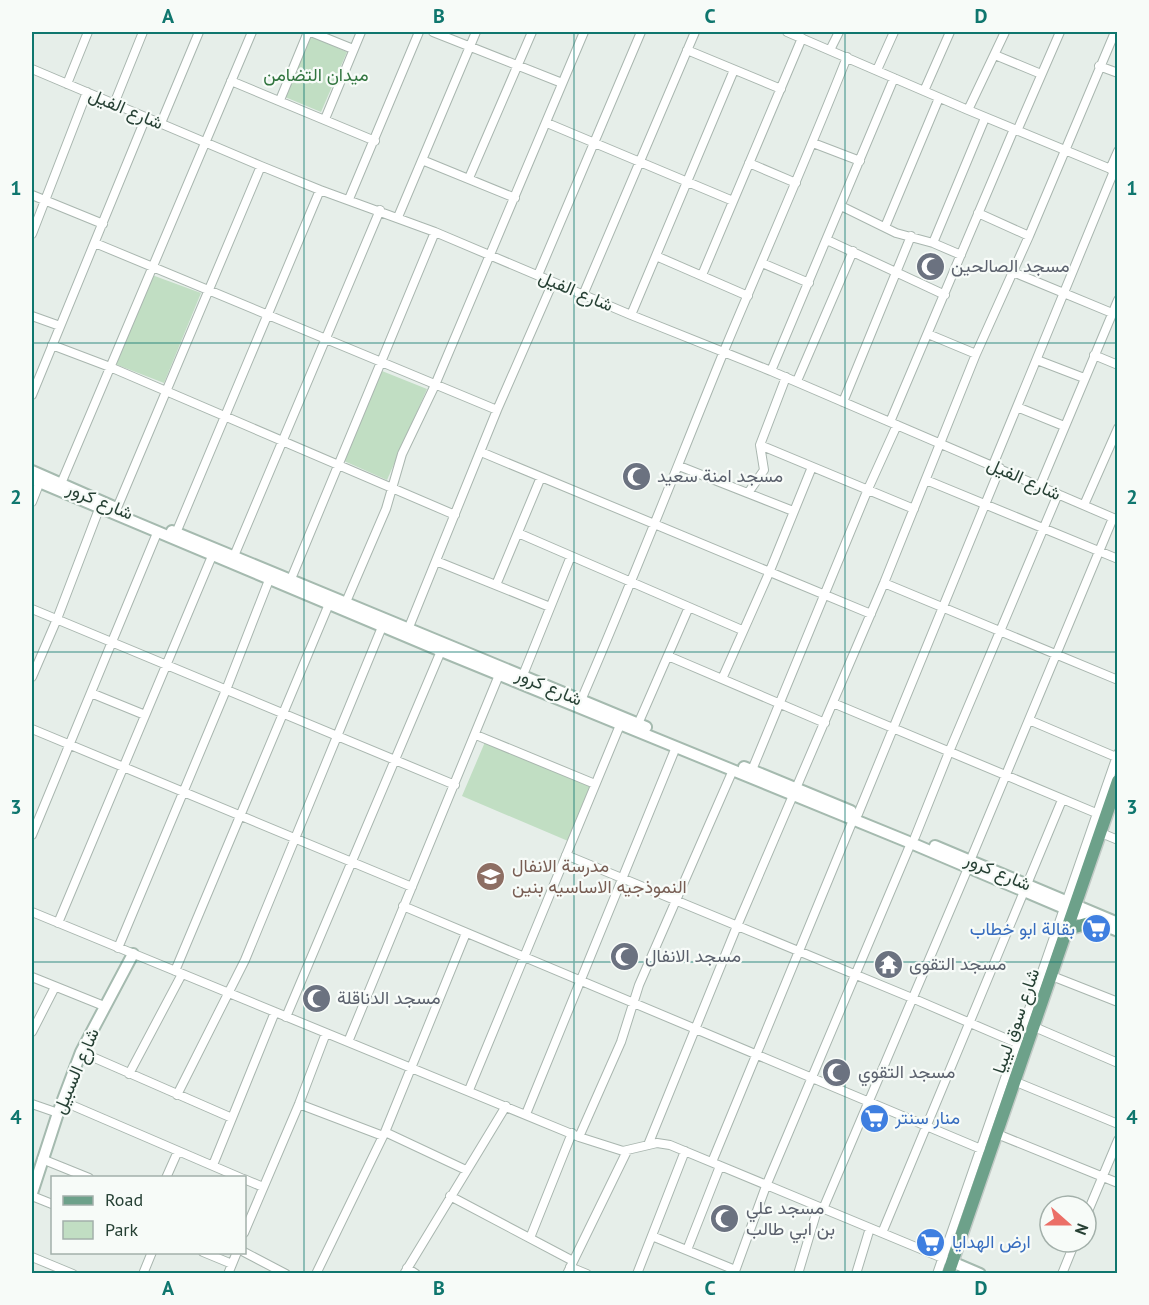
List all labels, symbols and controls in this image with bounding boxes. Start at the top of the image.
text: A [162,3,175,29]
text: B [433,3,445,29]
text: C [704,3,716,29]
text: D [975,3,988,29]
park label: ميدان التضامن [263,63,369,86]
street label: شارع الفيل [85,83,167,135]
text: 1 [10,175,22,201]
text: 1 [1126,175,1138,201]
mosque icon: مسجد الصالحين [914,250,946,282]
place label: مسجد الصالحين [951,254,1070,277]
street label: شارع الفيل [535,265,617,317]
street label: شارع الفيل [983,452,1065,506]
mosque icon: مسجد امنة سعيد [620,460,652,492]
place label: مسجد امنة سعيد [657,464,783,487]
street label: شارع كرور [62,476,137,526]
text: 2 [10,484,22,510]
text: 2 [1126,484,1138,510]
street label: شارع كرور [511,662,586,712]
text: 3 [10,794,22,820]
text: 3 [1126,794,1138,820]
street label: شارع كرور [960,847,1035,897]
place label: مدرسة الانفال النموذجيه الاساسيه بنين [512,854,687,898]
school or university icon: مدرسة الانفال النموذجيه الاساسيه بنين [475,860,507,892]
supermarket icon: بقالة ابو خطاب [1080,913,1112,945]
place label: بقالة ابو خطاب [970,917,1075,940]
mosque icon: مسجد الانفال [608,940,640,972]
place label: مسجد الانفال [645,944,741,967]
temple icon: مسجد التقوى [872,948,904,980]
place label: مسجد التقوى [909,952,1006,975]
street label: شارع سوق ليبيا [987,965,1045,1077]
mosque icon: مسجد الدناقلة [300,982,332,1014]
place label: مسجد الدناقلة [337,986,441,1009]
street label: شارع السبيل [47,1024,105,1118]
mosque icon: مسجد التقوي [821,1056,853,1088]
place label: مسجد التقوي [858,1060,955,1087]
supermarket icon: منار سنتر [858,1102,890,1134]
text: 4 [10,1104,22,1130]
text: 4 [1126,1104,1138,1130]
place label: منار سنتر [894,1106,960,1129]
legend [51,1176,246,1254]
text: Road [105,1188,143,1211]
north arrow [1038,1194,1098,1254]
place label: مسجد علي بن ابي طالب [746,1196,835,1244]
mosque icon: مسجد علي بن ابي طالب [709,1202,741,1234]
text: Park [105,1218,138,1241]
text: N [1071,1221,1093,1238]
supermarket icon: ارض الهدايا [915,1226,947,1258]
place label: ارض الهدايا [952,1230,1031,1253]
text: A [162,1275,175,1301]
text: B [433,1275,445,1301]
text: C [704,1275,716,1301]
text: D [975,1275,988,1301]

